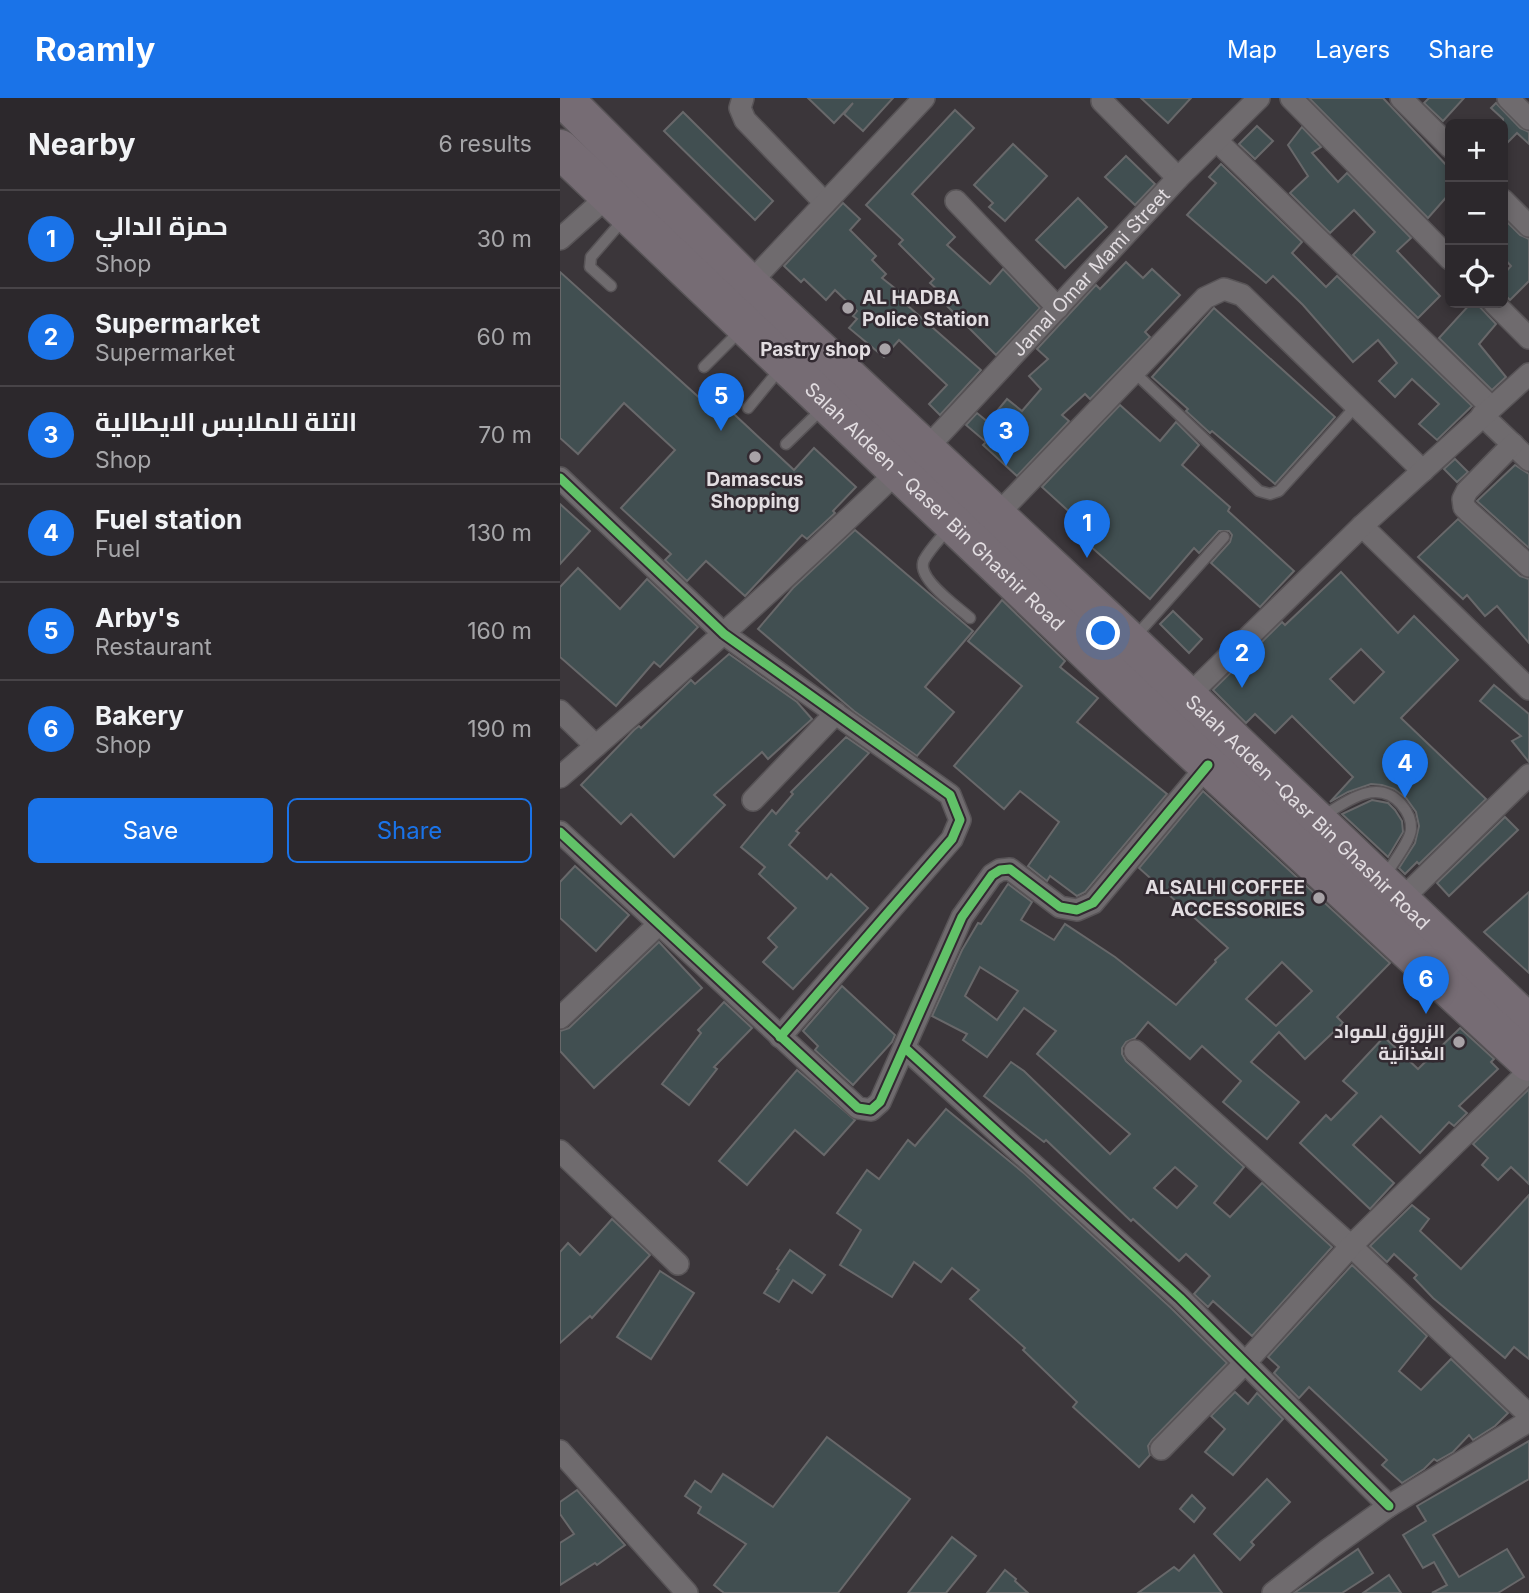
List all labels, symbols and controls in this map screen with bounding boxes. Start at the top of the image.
text: Roamly [35,29,155,69]
text: Map [1227,35,1277,64]
text: Layers [1315,35,1390,64]
text: Share [1428,35,1494,64]
map controls [1445,119,1508,308]
button: + [1445,119,1508,182]
text: Nearby [28,126,136,162]
text: 6 results [438,130,532,158]
button: − [1445,182,1508,245]
street label: Jamal Omar Mami Street [1007,184,1175,361]
text: حمزة الدالي [95,210,228,241]
text: 1 [46,225,56,253]
text: 30 m [477,225,532,253]
button: locate [1445,245,1508,308]
text: Shop [95,250,151,278]
place label: AL HADBA Police Station [862,286,989,331]
marker: AL HADBA Police Station [840,300,856,316]
text: Supermarket [95,308,260,339]
text: 2 [44,323,58,351]
text: 60 m [477,323,532,351]
place label: Pastry shop [760,338,871,361]
text: Supermarket [95,339,235,367]
marker: Pastry shop [877,341,893,357]
pin: 5 [698,373,744,431]
street label: Salah Aldeen - Qaser Bin Ghashir Road [800,378,1069,636]
text: التلة للملابس الايطالية [95,406,357,437]
pin: 3 [983,408,1029,466]
text: 3 [44,421,58,449]
text: 70 m [478,421,532,449]
text: Shop [95,446,151,474]
marker: Damascus Shopping [747,449,763,465]
place label: Damascus Shopping [706,468,804,513]
pin: 1 [1064,500,1110,558]
text: Fuel station [95,504,242,535]
text: 4 [43,519,59,547]
text: 130 m [467,519,532,547]
text: Fuel [95,535,140,563]
text: Arby's [95,602,180,633]
your location [1086,616,1120,650]
text: 5 [44,617,58,645]
text: 160 m [467,617,532,645]
pin: 2 [1219,630,1265,688]
text: Restaurant [95,633,212,661]
street label: Salah Adden -Qasr Bin Ghashir Road [1181,690,1434,935]
text: Bakery [95,700,184,731]
text: 6 [44,715,58,743]
text: 190 m [467,715,532,743]
text: Shop [95,731,151,759]
pin: 4 [1382,740,1428,798]
button: Save [28,798,273,863]
button: Share [287,798,532,863]
place label: ALSALHI COFFEE ACCESSORIES [1145,876,1305,921]
marker: ALSALHI COFFEE ACCESSORIES [1311,890,1327,906]
pin: 6 [1403,956,1449,1014]
place label: الزروق للمواد الغذائية [1334,1020,1445,1065]
marker: الزروق للمواد الغذائية [1451,1034,1467,1050]

